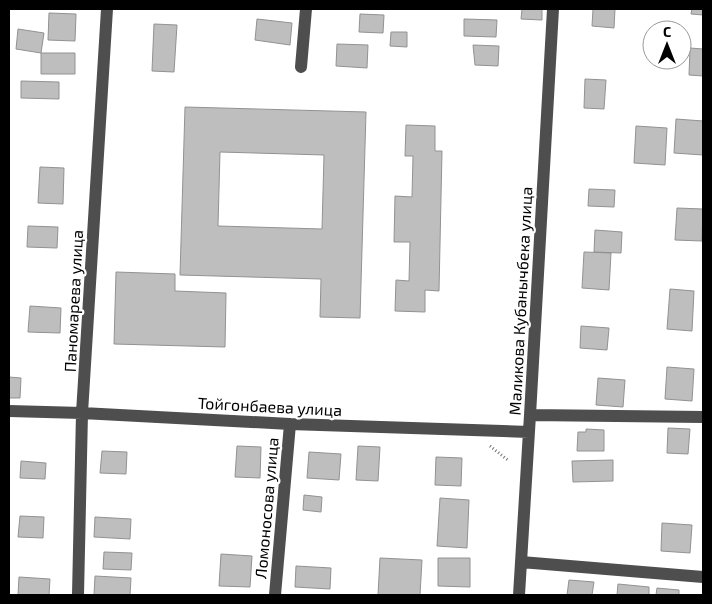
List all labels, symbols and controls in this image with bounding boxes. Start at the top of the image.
north arrow [642,20,692,70]
text: С [663,23,671,40]
street label: Маликова Кубанычбека улица [505,186,536,416]
street label: Паномарева улица [60,229,87,373]
street label: Тойгонбаева улица [197,393,343,420]
street label: Ломоносова улица [250,436,283,580]

